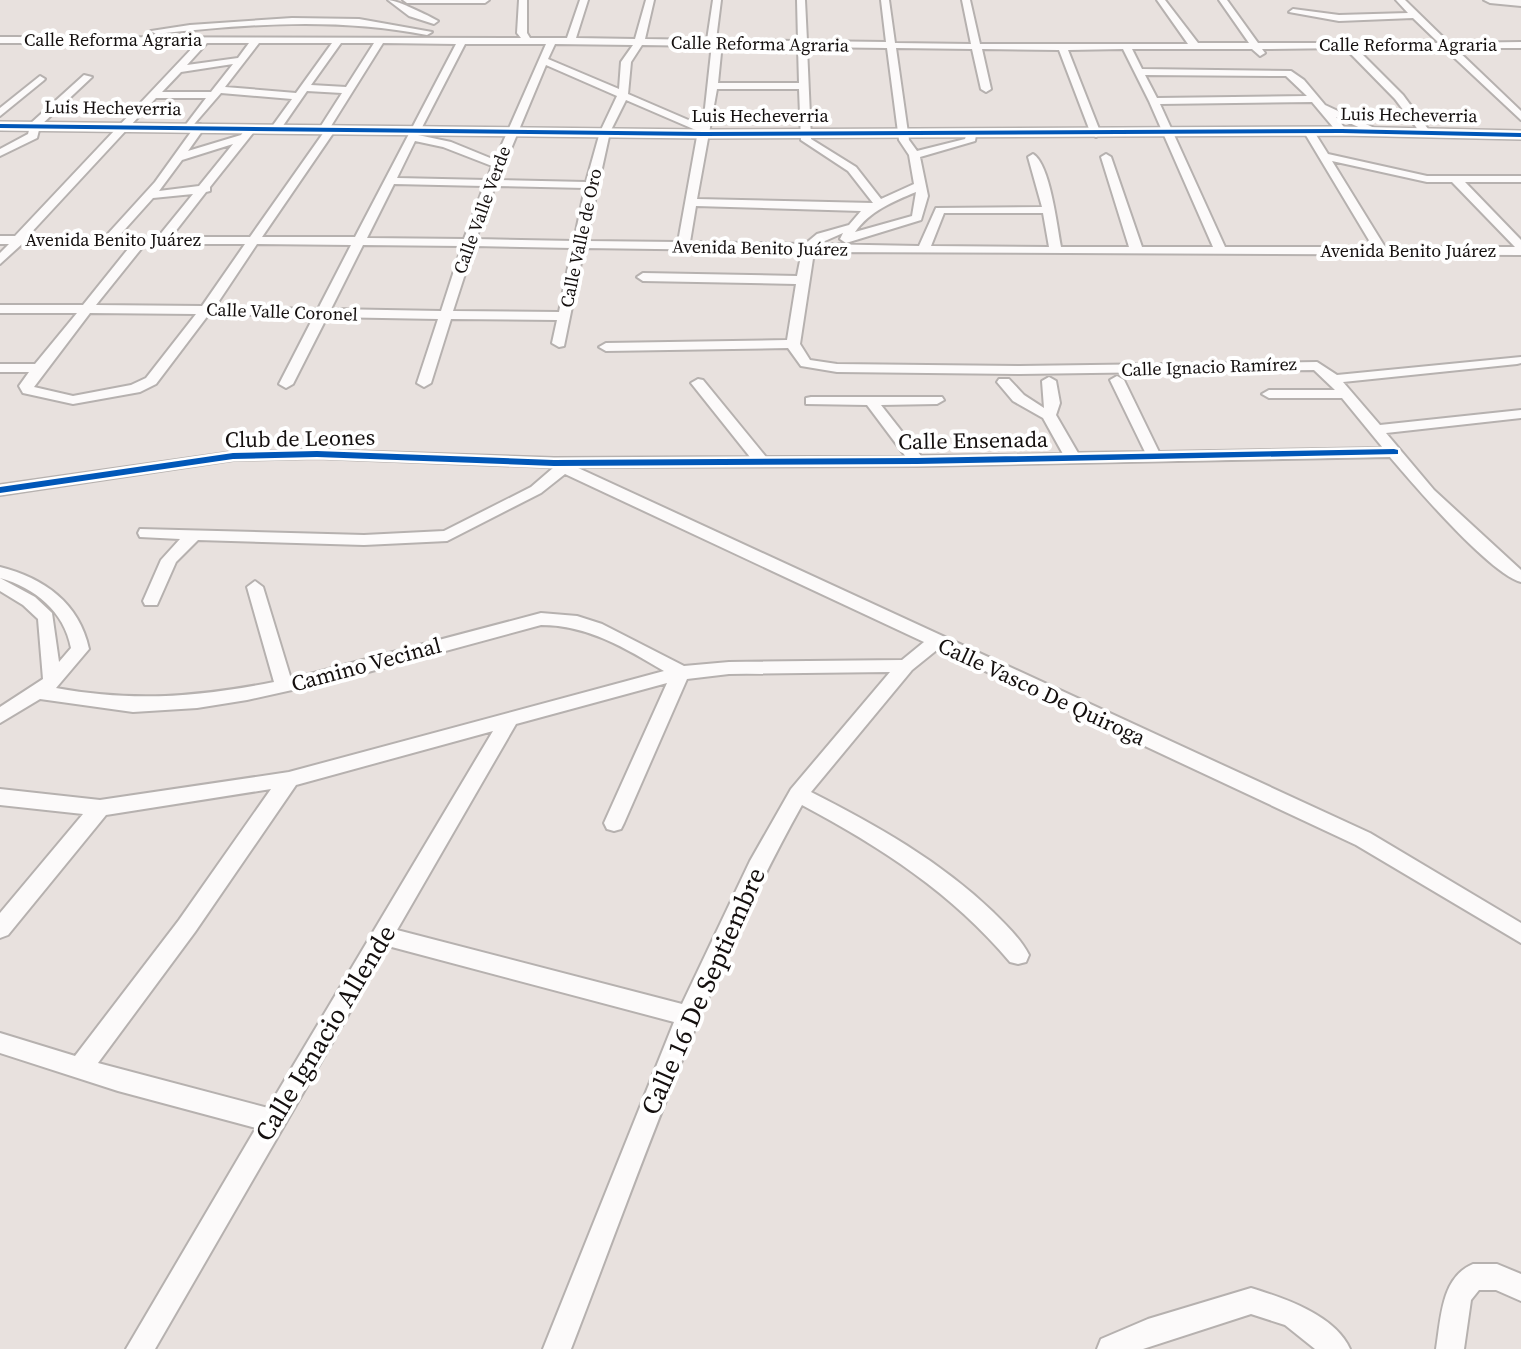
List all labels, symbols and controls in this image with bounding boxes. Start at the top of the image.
street label: Calle Reforma Agraria [24,27,203,52]
street label: Calle Reforma Agraria [671,29,850,58]
street label: Calle Reforma Agraria [1319,32,1498,57]
street label: Luis Hecheverria [44,94,183,121]
street label: Luis Hecheverria [1340,101,1479,128]
street label: Luis Hecheverria [691,103,829,128]
street label: Calle Valle Verde [447,142,516,277]
street label: Calle Valle de Oro [554,166,607,310]
street label: Avenida Benito Juárez [25,227,201,252]
street label: Avenida Benito Juárez [672,233,848,262]
street label: Avenida Benito Juárez [1320,238,1496,263]
street label: Calle Valle Coronel [206,296,358,327]
street label: Calle Ignacio Ramírez [1121,351,1297,382]
street label: Club de Leones [225,422,375,454]
street label: Calle Ensenada [898,424,1049,456]
street label: Camino Vecinal [288,630,444,698]
street label: Calle Vasco De Quiroga [933,630,1151,753]
street label: Calle 16 De Septiembre [632,862,774,1120]
street label: Calle Ignacio Allende [246,918,404,1148]

